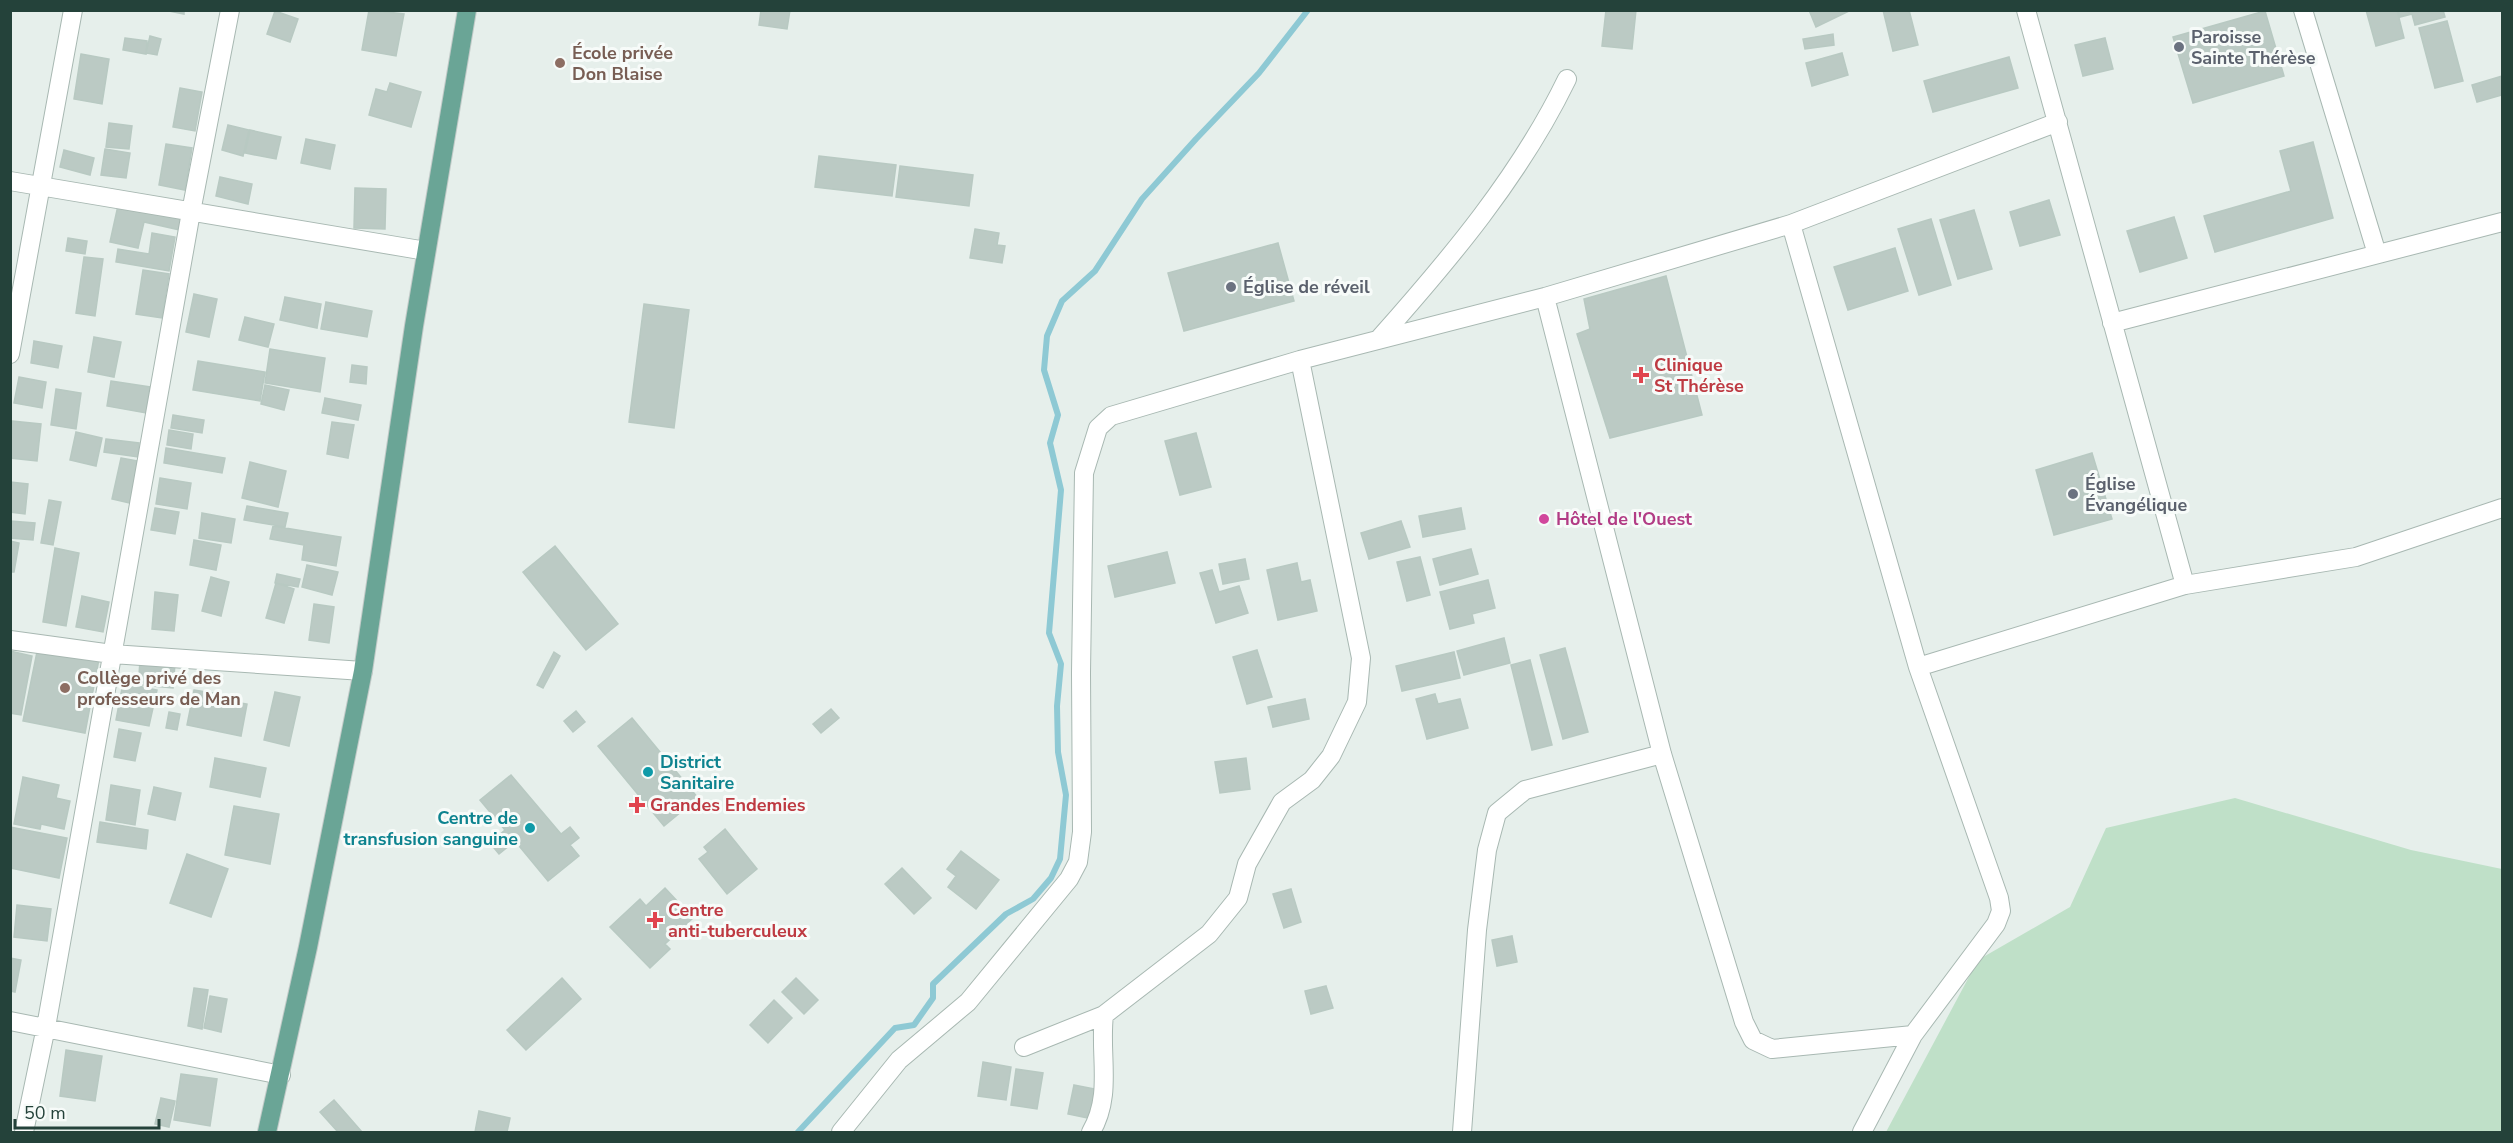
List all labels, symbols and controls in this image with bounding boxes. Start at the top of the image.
place label: Paroisse Sainte Thérèse [2191,25,2316,70]
marker: Paroisse Sainte Thérèse [2172,40,2186,54]
place label: École privée Don Blaise [572,41,673,86]
marker: École privée Don Blaise [553,56,567,70]
place label: Église de réveil [1243,275,1370,299]
marker: Église de réveil [1224,280,1238,294]
place label: Clinique St Thérèse [1654,353,1744,398]
marker: Clinique St Thérèse [1632,366,1650,384]
place label: Église Évangélique [2085,472,2187,517]
marker: Église Évangélique [2066,487,2080,501]
place label: Hôtel de l'Ouest [1556,507,1692,531]
marker: Hôtel de l'Ouest [1537,512,1551,526]
place label: Collège privé des professeurs de Man [77,666,241,711]
marker: Collège privé des professeurs de Man [58,681,72,695]
place label: District Sanitaire [660,750,735,795]
marker: District Sanitaire [641,765,655,779]
place label: Grandes Endemies [650,793,806,817]
marker: Grandes Endemies [628,796,646,814]
place label: Centre de transfusion sanguine [344,806,518,851]
marker: Centre de transfusion sanguine [523,821,537,835]
place label: Centre anti-tuberculeux [668,898,807,943]
marker: Centre anti-tuberculeux [646,911,664,929]
scale bar [15,1092,159,1130]
text: 50 m [24,1101,66,1125]

